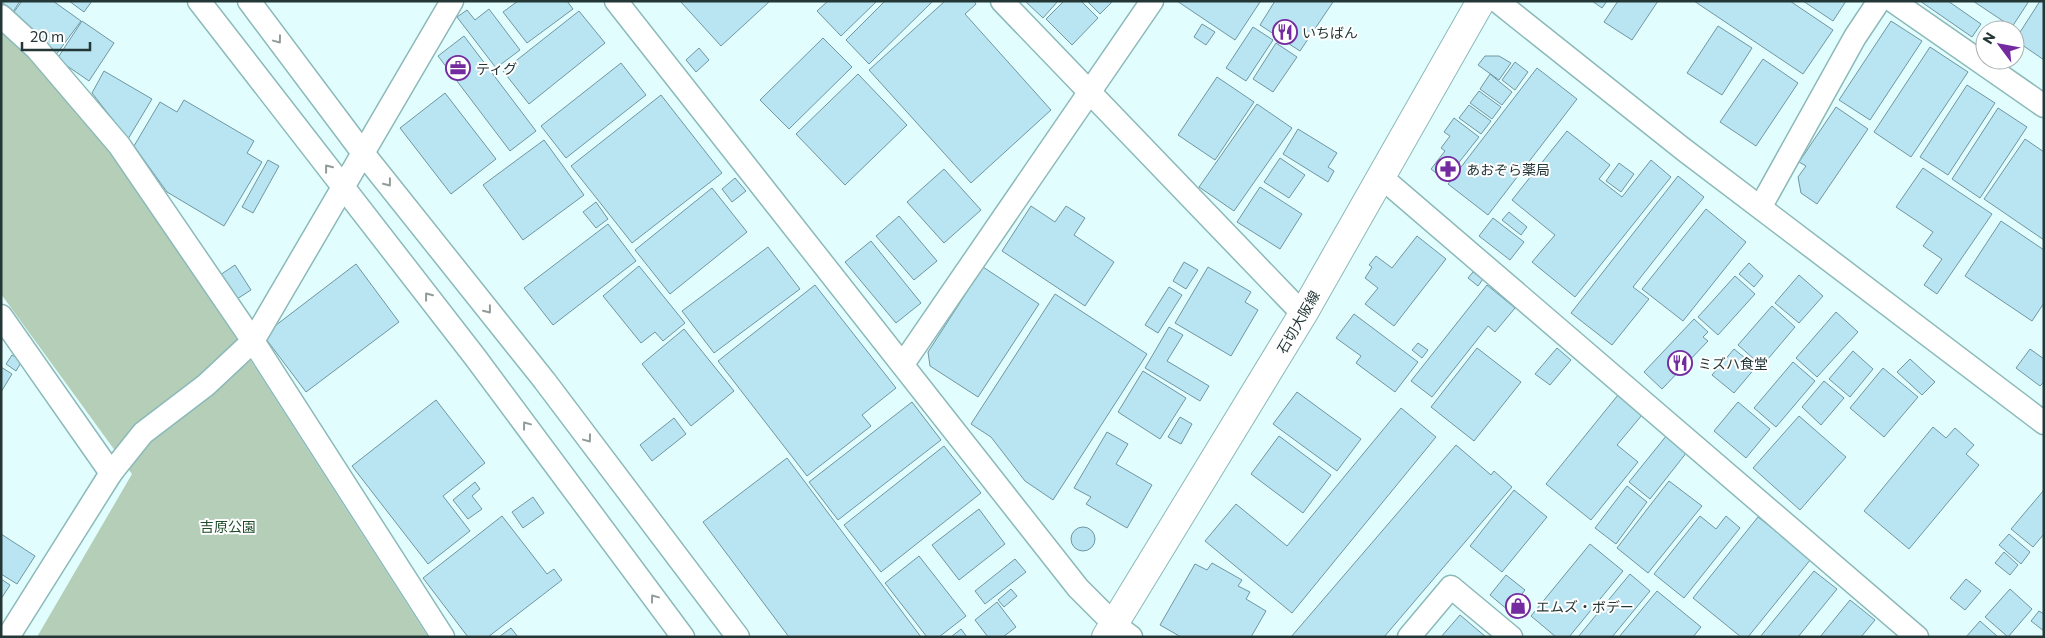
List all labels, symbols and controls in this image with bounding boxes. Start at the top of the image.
restaurant icon: いちばん [1272,19,1298,45]
scale bar [22,20,90,52]
north arrow [1975,20,2025,70]
place label: いちばん [1302,24,1358,41]
text: 20 m [30,27,64,45]
text: N [1979,29,1999,47]
one-way arrow [272,34,281,44]
office icon: ティグ [445,55,471,81]
place label: ティグ [476,60,517,77]
pharmacy icon: あおぞら薬局 [1435,156,1461,182]
place label: あおぞら薬局 [1466,161,1550,178]
one-way arrow [325,164,334,173]
one-way arrow [382,177,390,186]
street label: 石切大阪線 [1273,287,1323,357]
one-way arrow [425,293,433,302]
one-way arrow [483,304,491,313]
restaurant icon: ミズハ食堂 [1667,350,1693,376]
place label: ミズハ食堂 [1698,355,1768,372]
one-way arrow [523,421,532,431]
one-way arrow [582,433,591,443]
park label: 吉原公園 [200,518,256,535]
shop icon: エムズ・ボデー [1505,593,1531,619]
one-way arrow [652,595,660,604]
place label: エムズ・ボデー [1536,598,1634,615]

